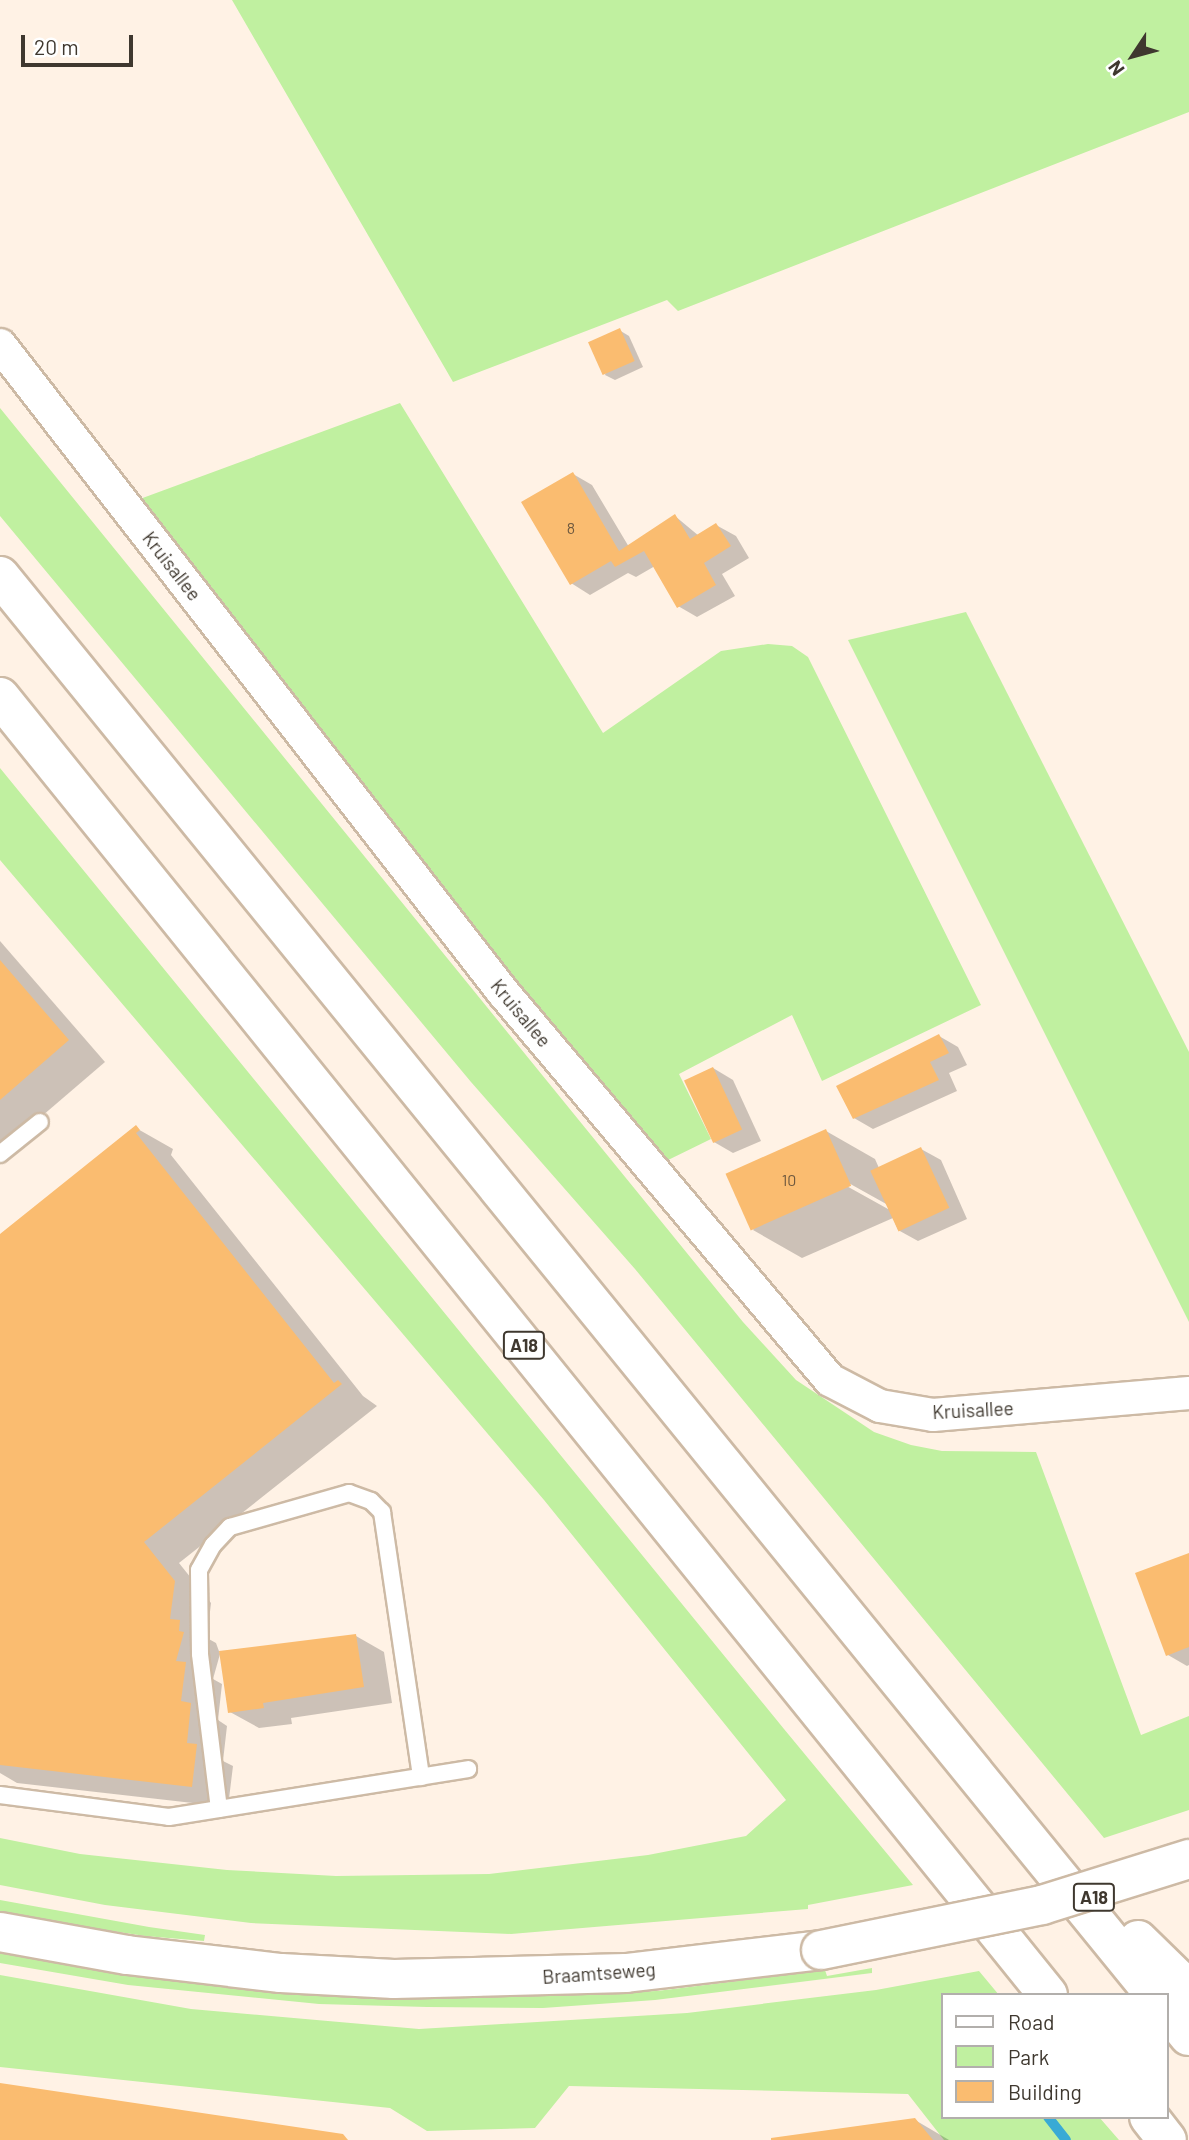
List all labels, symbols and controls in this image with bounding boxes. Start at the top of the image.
scale bar [24,21,136,65]
north arrow [1098,21,1168,91]
text: 20 m [34,34,79,59]
text: N [1103,57,1129,81]
house number: 8 [567,518,575,538]
street label: Kruisallee [138,527,206,605]
street label: Kruisallee [486,974,556,1052]
house number: 10 [782,1170,796,1190]
road number: A18 [501,1330,547,1360]
street label: Kruisallee [932,1396,1014,1424]
road number: A18 [1071,1882,1117,1912]
street label: Braamtseweg [542,1958,656,1988]
legend [940,1993,1168,2119]
text: Road [1008,2009,1054,2034]
text: Park [1008,2044,1049,2069]
text: Building [1008,2079,1082,2104]

